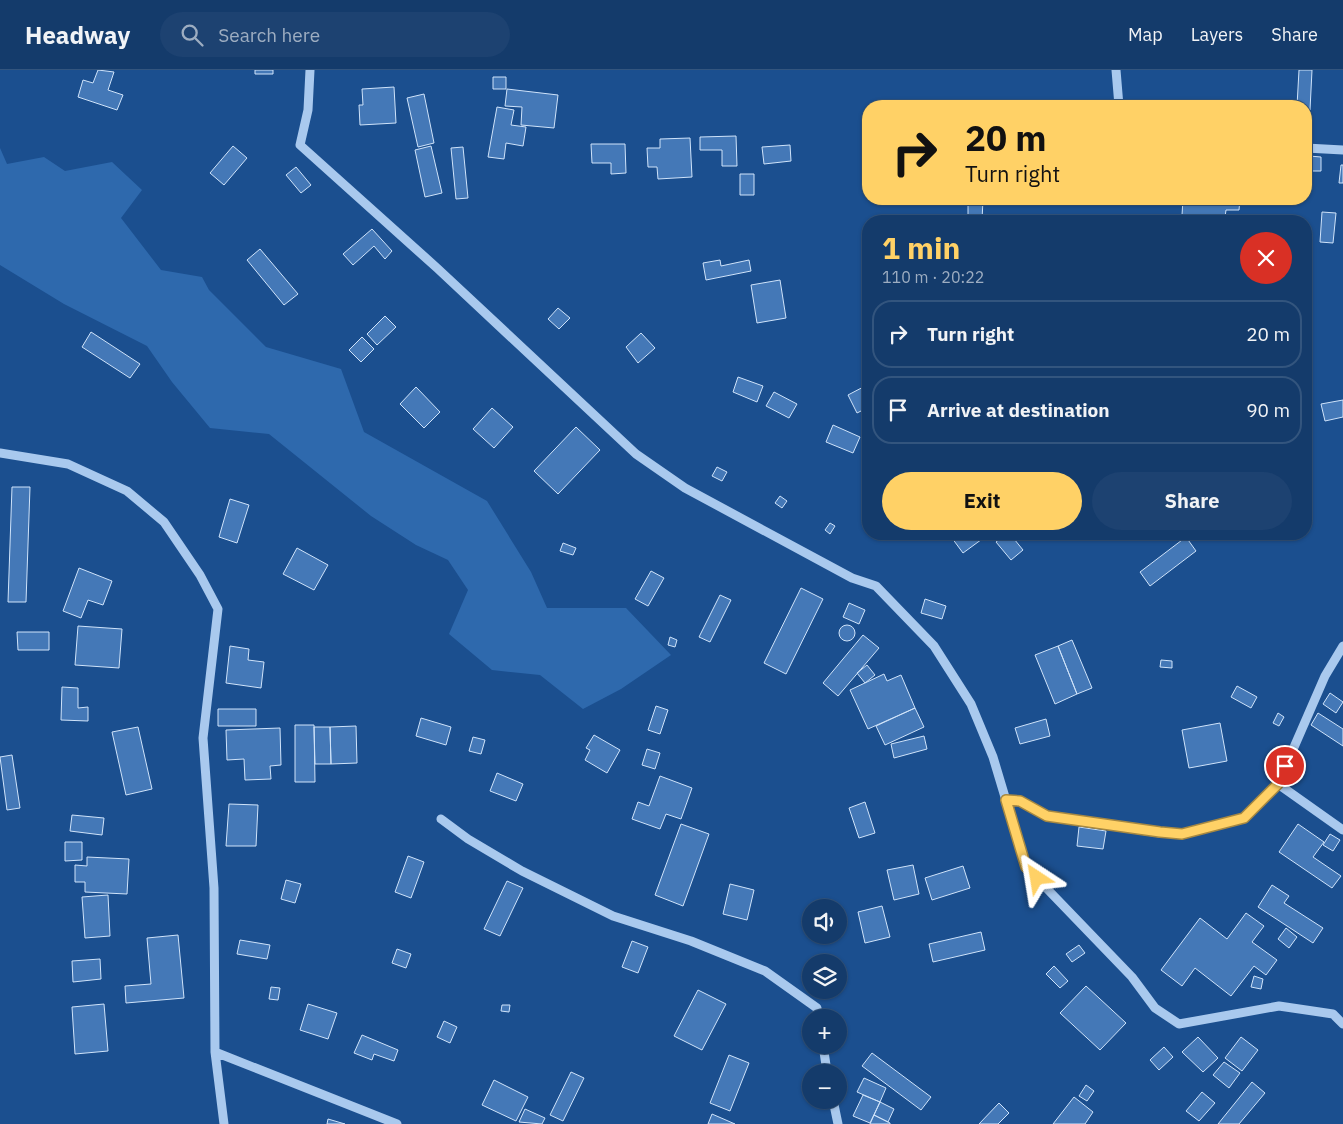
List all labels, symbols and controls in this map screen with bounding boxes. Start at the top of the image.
search box [160,12,510,57]
text: Headway [25,19,130,51]
icon: search [178,21,206,49]
text: Search here [218,23,320,47]
text: Map [1128,23,1163,46]
text: Layers [1191,23,1243,46]
text: Share [1271,23,1318,46]
text: 20 m [965,115,1047,161]
icon: right [882,120,947,185]
text: Turn right [965,159,1060,188]
text: 1 min [882,228,960,267]
button: close [1240,232,1292,284]
text: 110 m · 20:22 [882,267,984,287]
icon: right [884,320,912,348]
text: Turn right [927,322,1014,346]
text: 20 m [1246,322,1290,346]
icon: arrive [884,396,912,424]
text: Arrive at destination [927,398,1110,422]
text: 90 m [1246,398,1290,422]
button: Exit [882,472,1082,530]
button: Share [1092,472,1292,530]
pin [1264,745,1306,787]
icon: arrive [1271,752,1299,780]
position arrow [1010,851,1062,903]
map controls [802,899,847,1109]
button: sound [802,899,847,944]
button: layers [802,954,847,999]
button: + [802,1009,847,1054]
button: − [802,1064,847,1109]

